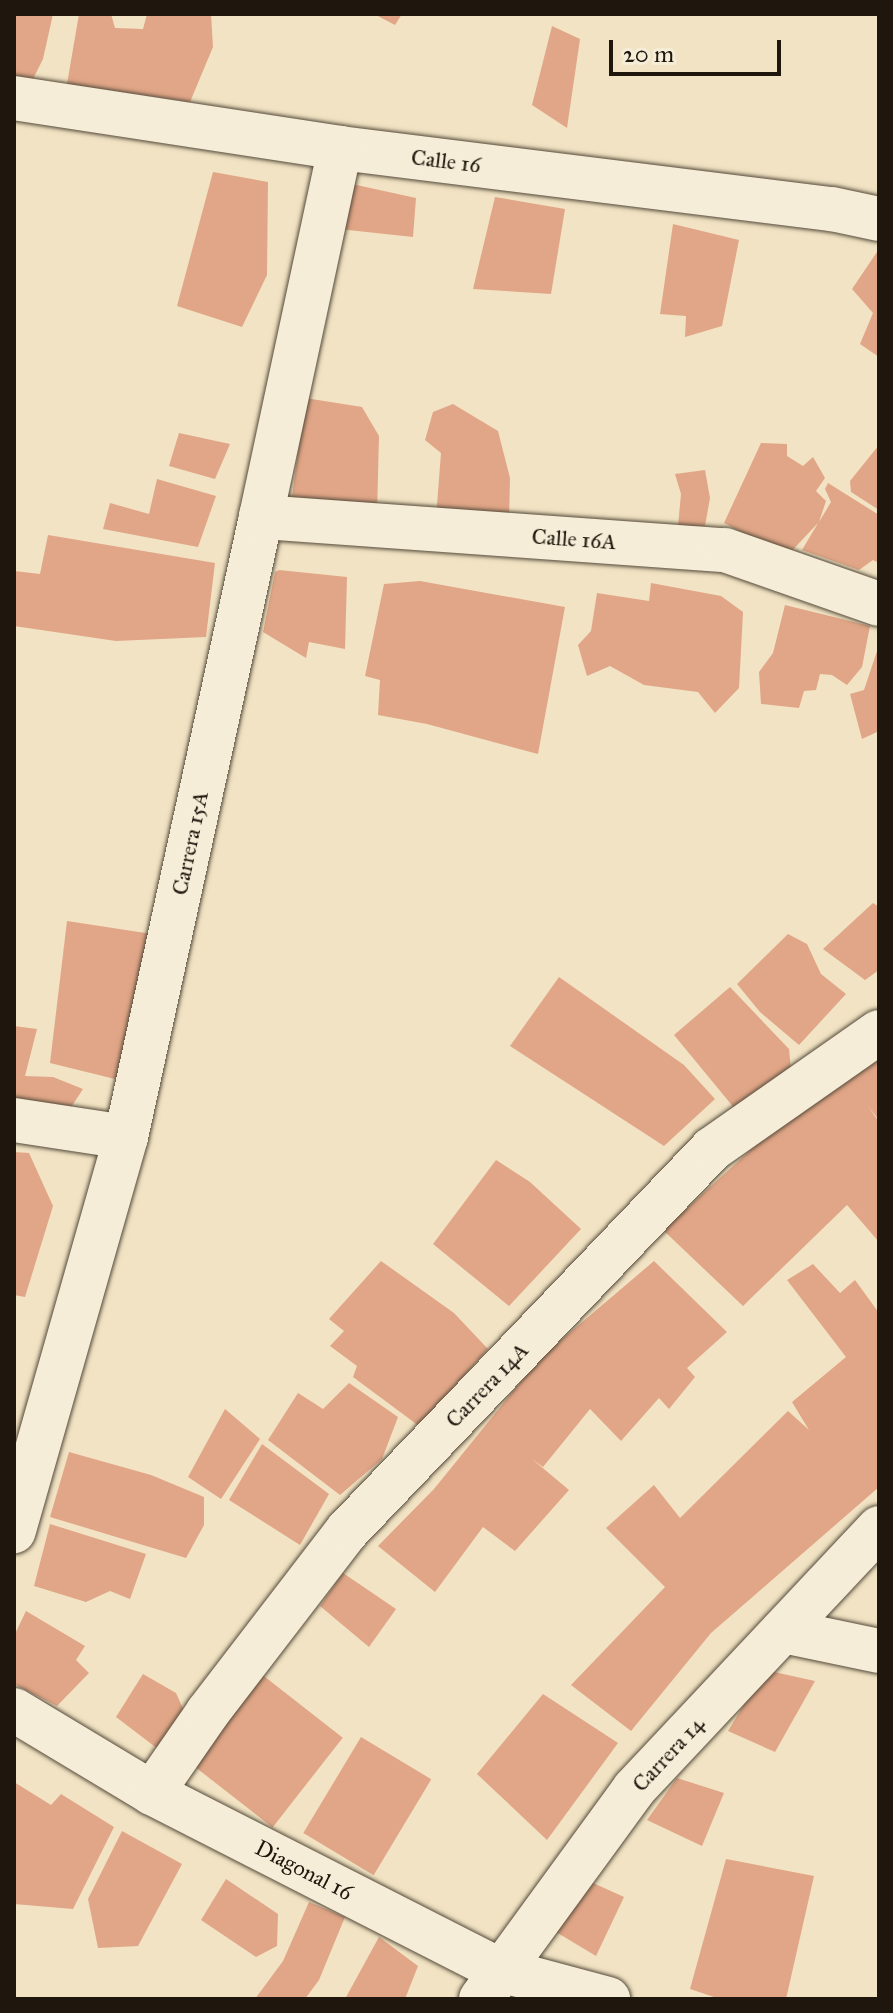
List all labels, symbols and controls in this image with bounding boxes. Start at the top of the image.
scale bar [613,24,785,74]
text: 20 m [623,39,674,69]
street label: Calle 16 [410,144,482,178]
street label: Calle 16A [531,523,617,555]
street label: Carrera 15A [166,789,214,897]
street label: Carrera 14A [440,1337,534,1433]
street label: Carrera 14 [627,1711,709,1797]
street label: Diagonal 16 [251,1834,357,1906]

